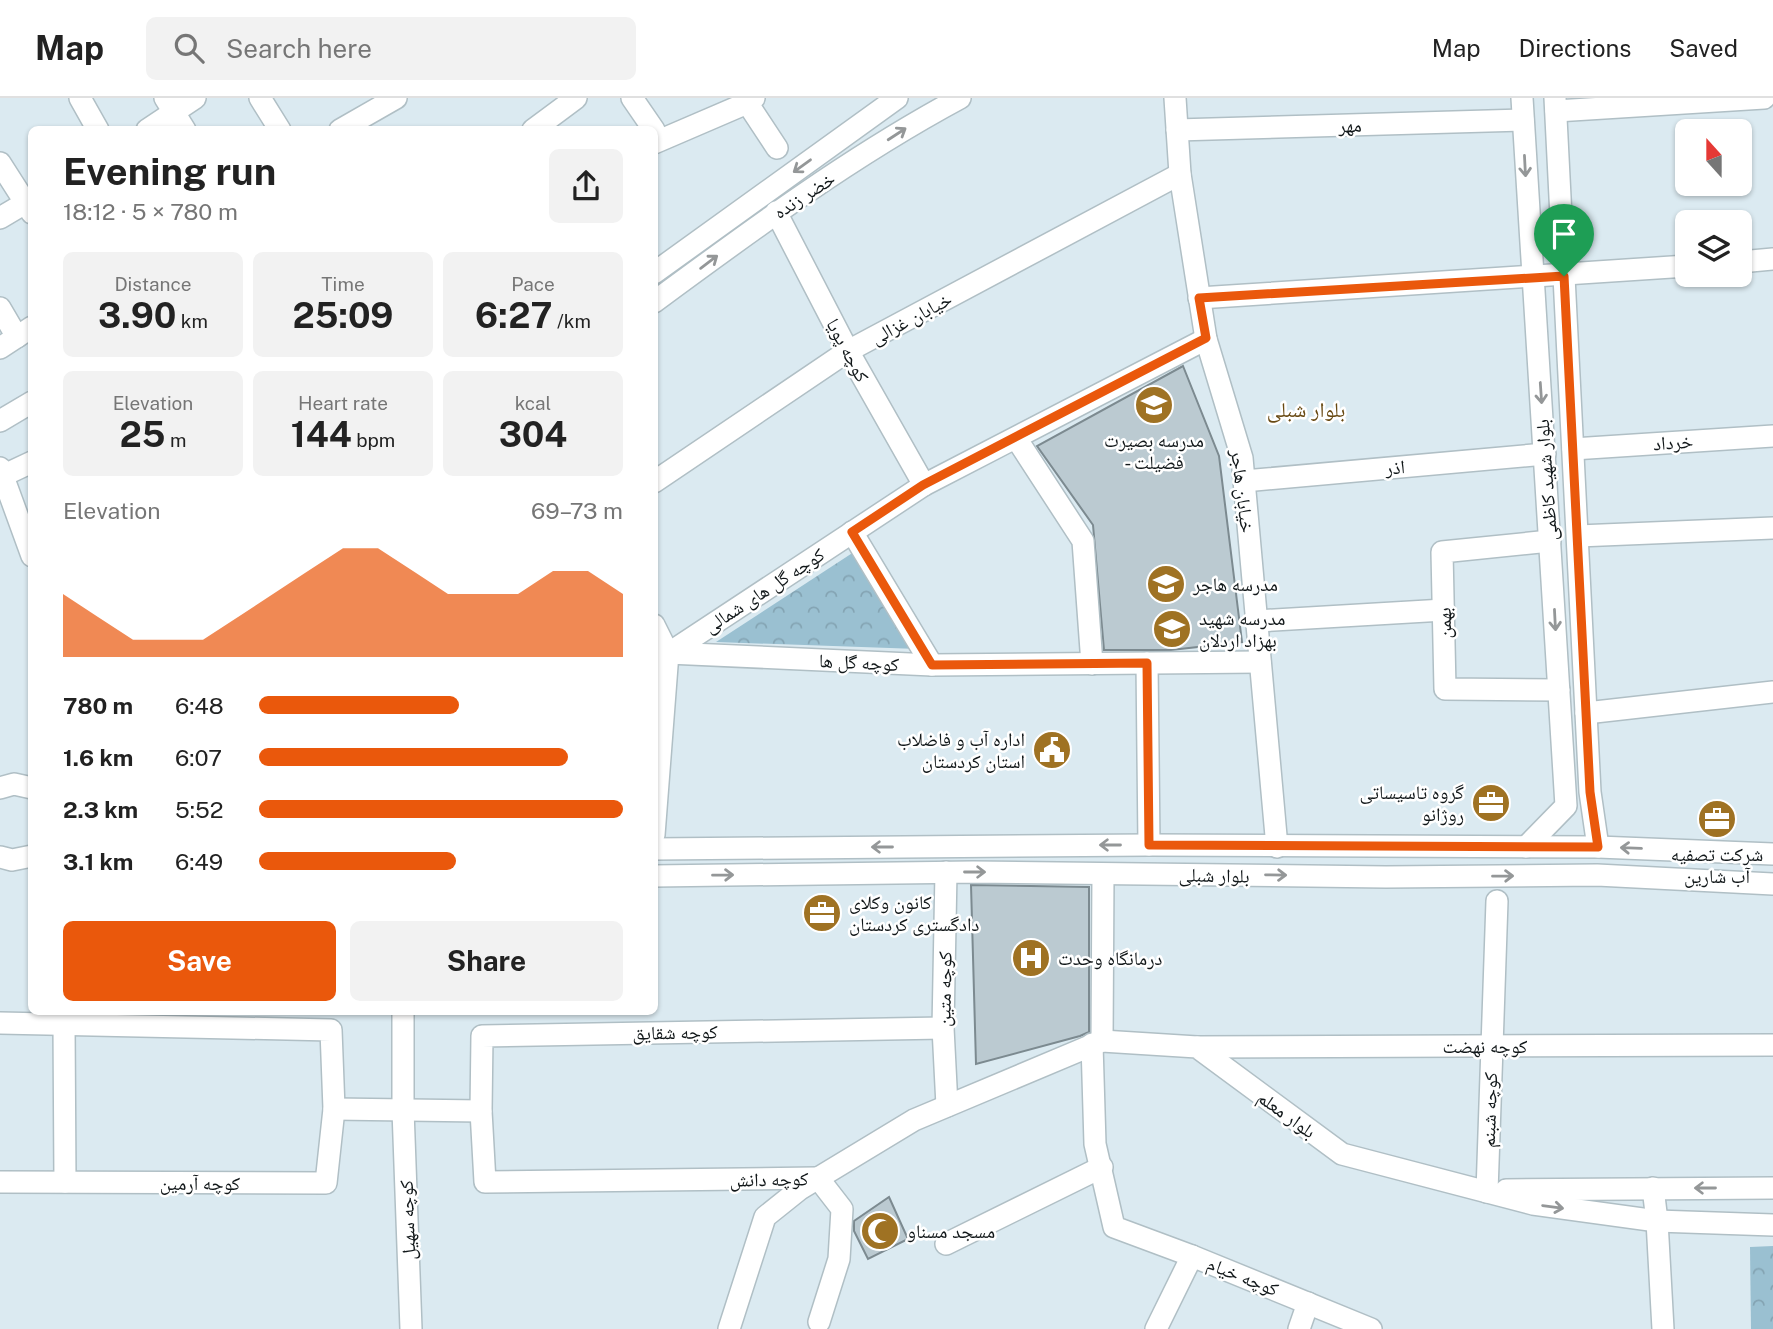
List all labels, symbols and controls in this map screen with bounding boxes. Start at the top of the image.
search box [146,17,636,80]
text: Map [35,29,104,67]
icon: search [170,29,208,67]
text: Search here [226,33,372,64]
text: Map [1432,34,1481,62]
text: Directions [1519,34,1631,62]
text: Saved [1669,34,1738,62]
street label: مهر [1337,114,1362,137]
north arrow [1675,119,1752,196]
map controls [1675,119,1752,287]
one-way arrow [887,127,907,141]
text: Evening run [63,149,276,194]
button: share [549,149,623,223]
one-way arrow [1519,154,1532,177]
one-way arrow [793,159,812,174]
street label: خضر زنده [769,167,839,224]
text: 18:12 · 5 × 780 m [63,198,238,225]
pin [1534,204,1594,276]
button: layers [1675,210,1752,287]
icon: arrive [1545,215,1583,253]
one-way arrow [699,255,718,269]
text: Distance [114,273,192,295]
text: Time [321,273,365,295]
text: Pace [511,273,555,295]
street label: خیابان غزالی [867,288,956,349]
text: 3.90 [98,295,176,336]
text: 25:09 [293,295,393,336]
text: 6:27 [475,295,553,336]
text: km [176,310,208,332]
text: /km [553,310,591,332]
street label: کوچه پویا [821,314,874,386]
one-way arrow [1534,381,1547,404]
school or university icon: مدرسه بصیرت - فضیلت [1133,384,1175,426]
text: Elevation [113,392,193,414]
text: Heart rate [298,392,388,414]
text: kcal [515,392,551,414]
district label: بلوار شبلی [1267,397,1345,423]
text: 25 [120,414,165,455]
text: 144 [291,414,352,455]
text: 304 [499,414,567,455]
street label: بلوار شهید کاظمی [1531,419,1562,541]
text: m [165,429,186,451]
text: bpm [352,429,395,451]
place label: مدرسه بصیرت - فضیلت [1104,429,1204,473]
street label: خرداد [1652,430,1694,455]
street label: خیابان هاجر [1226,447,1259,534]
street label: اذر [1383,455,1406,480]
text: Elevation [63,497,161,524]
text: 69–73 m [531,497,623,524]
street label: کوچه گل های شمالی [700,543,829,638]
school or university icon: مدرسه هاجر [1145,563,1187,605]
place label: مدرسه هاجر [1192,573,1278,596]
place label: مدرسه شهید بهزاد اردلان [1199,607,1285,652]
street label: بهمن [1433,607,1456,639]
school or university icon: مدرسه شهید بهزاد اردلان [1151,608,1193,650]
one-way arrow [1549,608,1562,631]
street label: کوچه گل ها [818,649,900,676]
text: 780 m [63,692,133,719]
text: 6:48 [175,692,224,719]
place label: اداره آب و فاضلاب استان کردستان [897,728,1025,773]
public building icon: اداره آب و فاضلاب استان کردستان [1031,729,1073,771]
text: 1.6 km [63,744,133,771]
text: 6:07 [175,744,222,771]
place label: گروه تاسیساتی روژانو [1360,781,1464,826]
office icon: گروه تاسیساتی روژانو [1470,782,1512,824]
text: 2.3 km [63,796,138,823]
text: 5:52 [175,796,223,823]
office icon: شرکت تصفیه آب شارین [1696,798,1738,840]
one-way arrow [1099,838,1122,852]
one-way arrow [871,840,894,854]
one-way arrow [1620,842,1643,855]
place label: شرکت تصفیه آب شارین [1671,843,1763,888]
text: 3.1 km [63,848,133,875]
text: 6:49 [175,848,223,875]
street label: بلوار شبلی [1178,863,1250,888]
one-way arrow [963,865,986,879]
one-way arrow [711,869,734,882]
one-way arrow [1264,869,1287,882]
one-way arrow [1491,869,1514,883]
place label: کانون وکلای دادگستری کردستان [849,891,979,936]
office icon: کانون وکلای دادگستری کردستان [801,892,843,934]
button: Save [63,921,336,1001]
button: Share [350,921,623,1001]
hospital icon: درمانگاه وحدت [1010,937,1052,979]
place label: درمانگاه وحدت [1058,947,1163,970]
street label: کوچه متین [932,951,957,1027]
street label: کوچه شقایق [632,1020,718,1045]
street label: کوچه نهضت [1443,1035,1528,1058]
street label: کوچه شبنم [1477,1072,1503,1148]
street label: بلوار معلم [1252,1086,1320,1144]
street label: کوچه دانش [729,1167,809,1192]
street label: کوچه آرمین [160,1172,240,1195]
street label: کوچه سهیل [395,1180,420,1260]
one-way arrow [1694,1181,1717,1195]
one-way arrow [1541,1200,1564,1213]
mosque icon: مسجد مسناو [859,1210,901,1252]
place label: مسجد مسناو [907,1220,995,1243]
street label: کوچه خیام [1203,1252,1282,1303]

